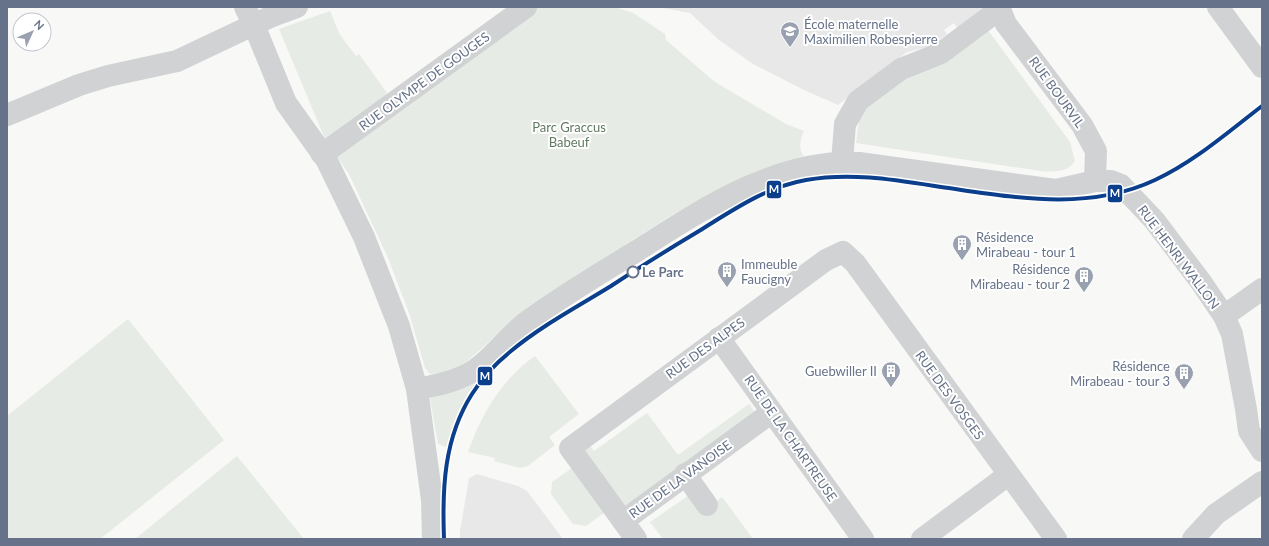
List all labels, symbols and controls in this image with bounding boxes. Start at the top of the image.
north arrow [12,12,52,52]
place label: École maternelle Maximilien Robespierre [804,16,938,47]
text: N [32,17,47,32]
school or university icon: École maternelle Maximilien Robespierre [779,20,801,48]
street label: RUE OLYMPE DE GOUGES [356,28,492,134]
street label: RUE BOURVIL [1026,53,1088,131]
park label: Parc Graccus Babeuf [532,119,606,150]
line badge: M [766,180,782,199]
text: M [769,182,779,195]
line badge: M [1107,184,1123,203]
text: M [1110,186,1120,199]
street label: RUE HENRI WALLON [1135,202,1223,312]
place label: Résidence Mirabeau - tour 1 [976,229,1076,260]
building icon: Résidence Mirabeau - tour 1 [951,233,973,261]
place label: Immeuble Faucigny [741,256,797,287]
building icon: Immeuble Faucigny [716,260,738,288]
place label: Résidence Mirabeau - tour 2 [970,261,1070,292]
place label: Le Parc [642,264,685,280]
marker: Le Parc [626,265,640,279]
building icon: Résidence Mirabeau - tour 2 [1073,265,1095,293]
street label: RUE DES ALPES [662,314,748,382]
street label: RUE DES VOSGES [912,347,988,443]
place label: Résidence Mirabeau - tour 3 [1070,358,1170,389]
building icon: Guebwiller II [880,360,902,388]
building icon: Résidence Mirabeau - tour 3 [1173,362,1195,390]
place label: Guebwiller II [805,363,877,379]
line badge: M [477,366,493,386]
text: M [480,369,490,382]
street label: RUE DE LA CHARTREUSE [741,372,841,504]
street label: RUE DE LA VANOISE [626,437,734,521]

